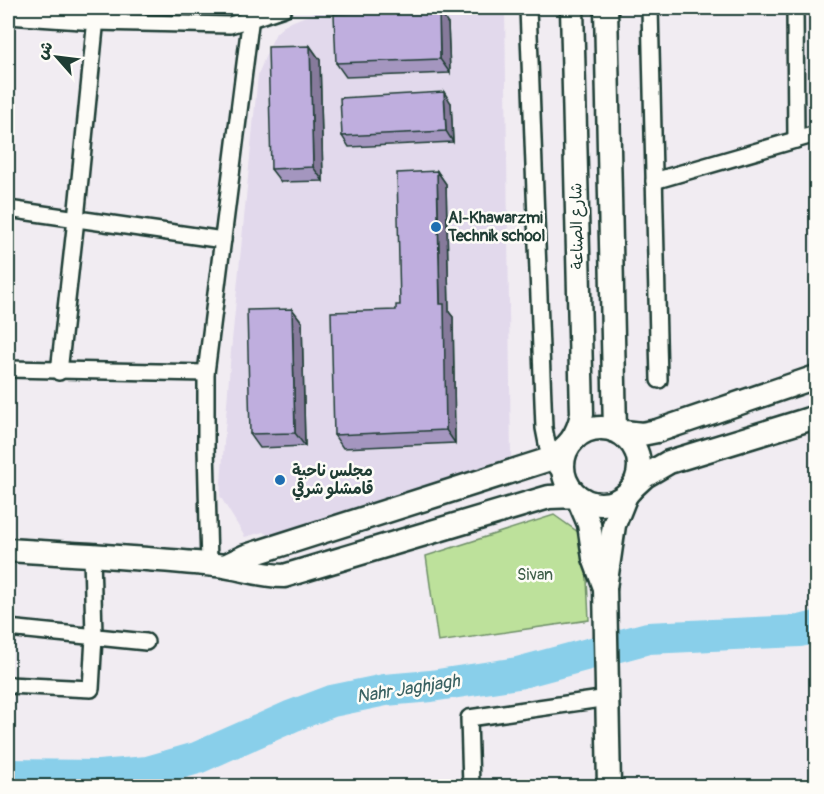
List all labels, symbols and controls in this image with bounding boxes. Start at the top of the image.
north arrow [27,27,87,87]
text: ش [32,38,58,63]
street label: شارع الصناعة [566,183,589,269]
place label: Al-Khawarzmi Technik school [447,208,545,246]
marker: Al-Khawarzmi Technik school [429,220,443,234]
place label: مجلس ناحية قامشلو شرقي [292,461,374,501]
marker: مجلس ناحية قامشلو شرقي [273,473,287,487]
park label: Sivan [517,565,553,585]
water label: Nahr Jaghjagh [355,669,463,709]

